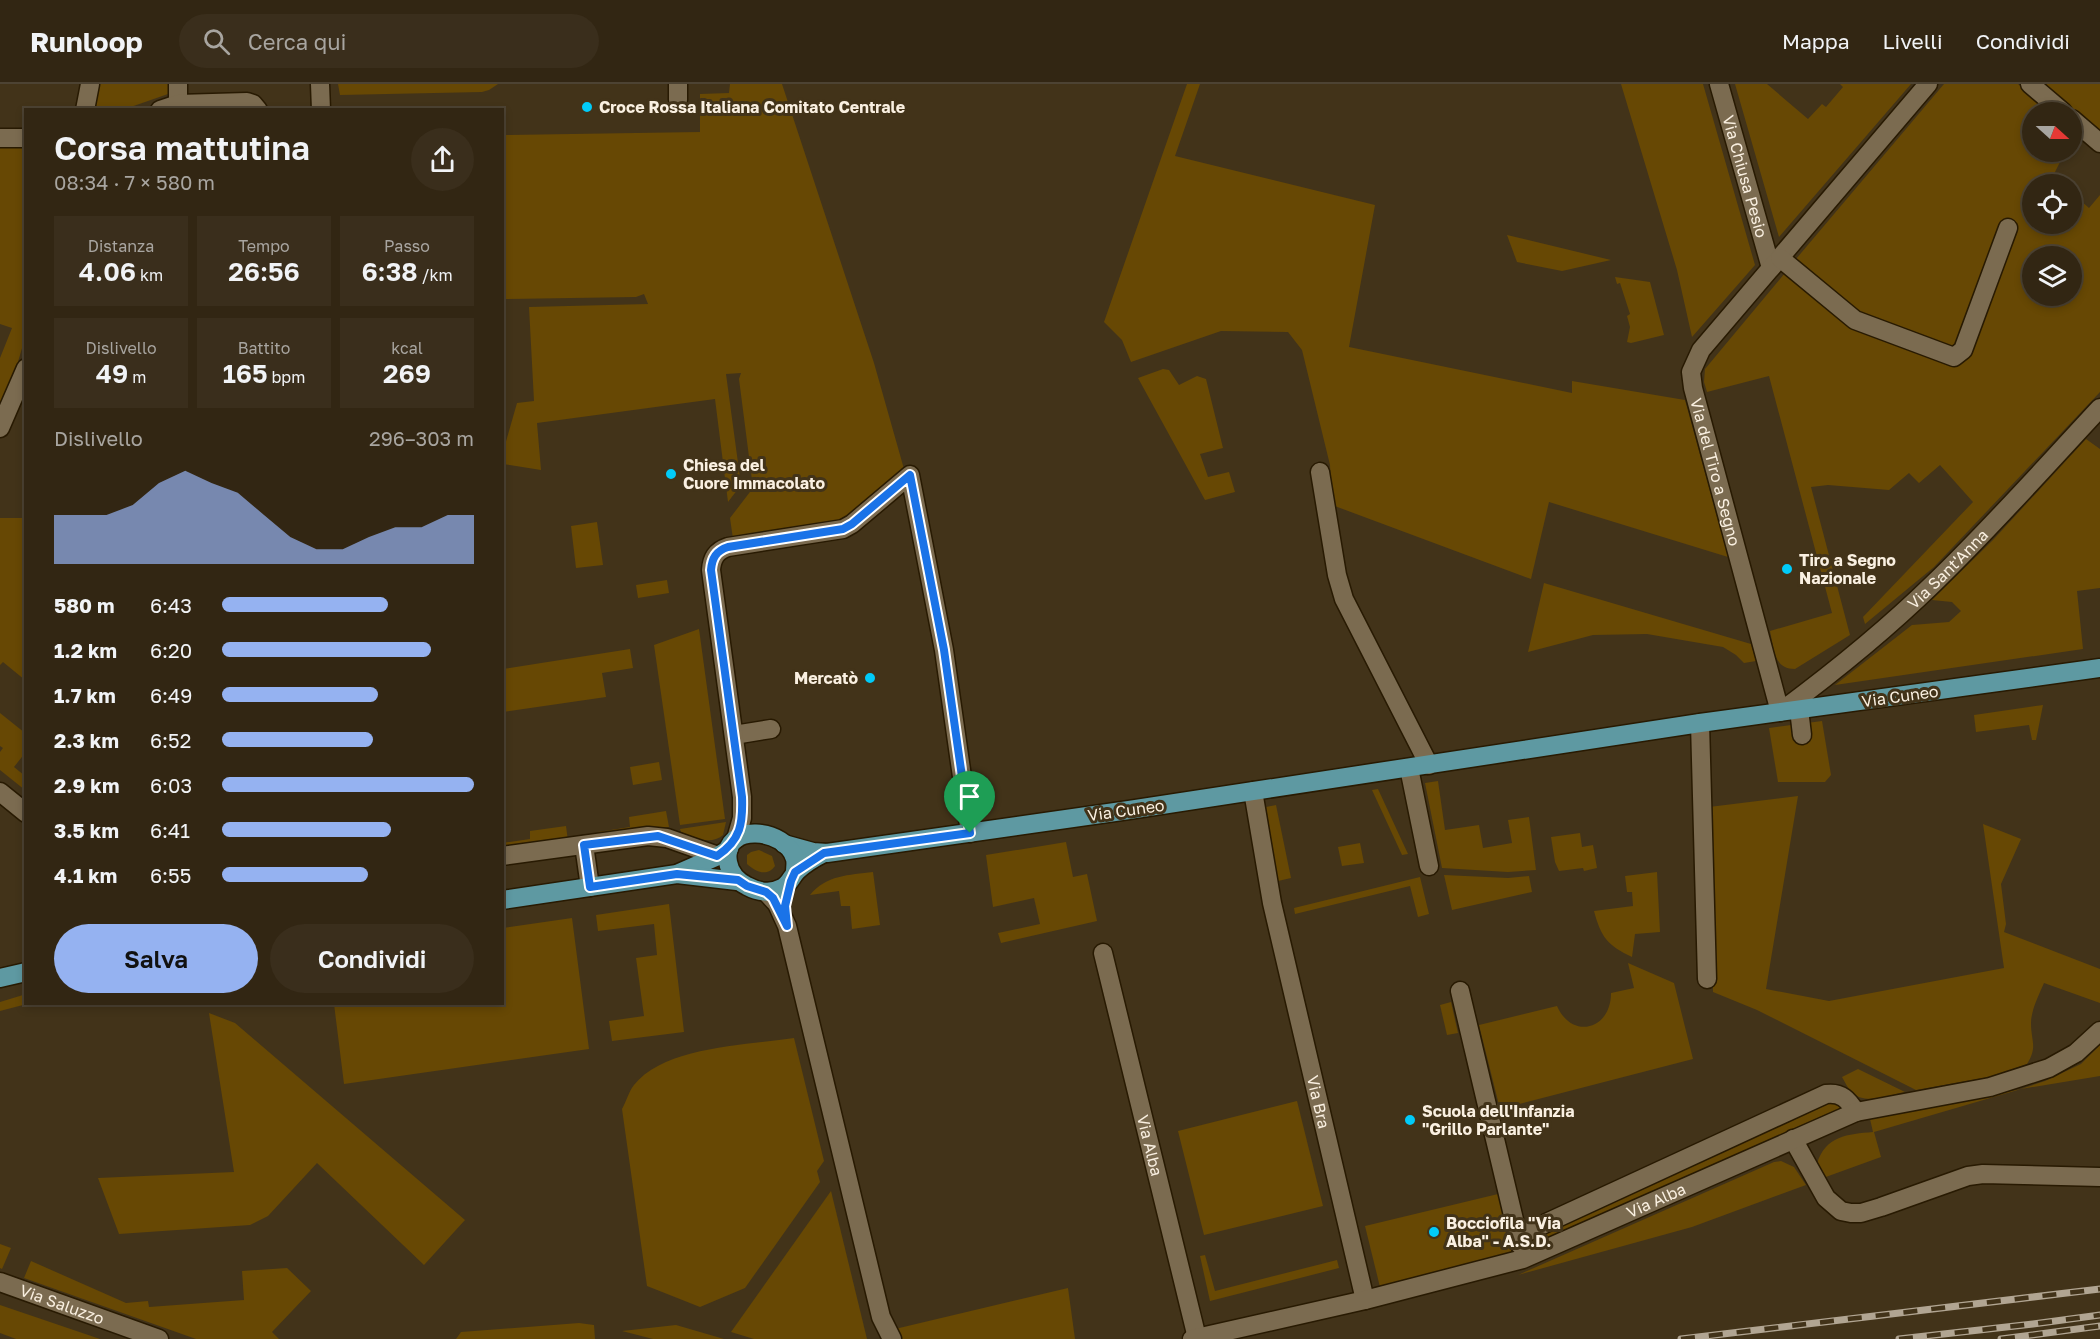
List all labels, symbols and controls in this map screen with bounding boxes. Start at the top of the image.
search box [179,14,599,68]
text: Runloop [30,25,143,58]
icon: search [200,25,233,58]
text: Cerca qui [248,28,346,55]
text: Mappa [1782,28,1850,54]
text: Livelli [1883,28,1943,54]
text: Condividi [1976,28,2070,54]
place label: Croce Rossa Italiana Comitato Centrale [599,97,905,117]
marker: Croce Rossa Italiana Comitato Centrale [580,100,594,114]
north arrow [2022,102,2082,162]
map controls [2022,102,2082,306]
street label: Via Chiusa Pesio [1718,113,1772,240]
text: Corsa mattutina [54,128,310,167]
button: share [411,128,474,191]
text: 08:34 · 7 × 580 m [54,170,215,194]
button: locate [2022,174,2082,234]
text: Distanza [88,236,154,256]
text: Tempo [238,236,290,256]
text: Passo [384,236,430,256]
button: layers [2022,246,2082,306]
text: 4.06 [79,256,136,287]
text: 26:56 [228,256,300,287]
text: 6:38 [361,256,418,287]
text: km [136,265,163,285]
text: /km [418,265,453,285]
text: Dislivello [86,338,156,358]
text: Battito [238,338,290,358]
text: kcal [391,338,423,358]
text: 49 [96,358,128,389]
text: 165 [223,358,268,389]
text: 269 [383,358,431,389]
text: m [128,367,146,387]
text: bpm [268,367,305,387]
street label: Via del Tiro a Segno [1686,396,1745,548]
text: Dislivello [54,426,143,450]
text: 296–303 m [369,426,474,450]
place label: Chiesa del Cuore Immacolato [683,455,825,493]
marker: Chiesa del Cuore Immacolato [664,467,678,481]
street label: Via Sant'Anna [1903,525,1992,613]
place label: Tiro a Segno Nazionale [1799,550,1896,588]
marker: Tiro a Segno Nazionale [1780,562,1794,576]
text: 580 m [54,593,115,617]
text: 6:43 [150,593,192,617]
text: 1.2 km [54,638,117,662]
text: 6:20 [150,638,192,662]
place label: Mercatò [794,668,858,688]
marker: Mercatò [863,671,877,685]
street label: Via Cuneo [1860,681,1940,711]
text: 1.7 km [54,683,116,707]
text: 6:49 [150,683,192,707]
text: 2.3 km [54,728,119,752]
text: 6:52 [150,728,191,752]
pin [944,771,995,833]
text: 2.9 km [54,773,119,797]
text: 6:03 [150,773,192,797]
icon: arrive [953,780,986,813]
street label: Via Cuneo [1086,795,1166,825]
text: 3.5 km [54,818,119,842]
text: 6:41 [150,818,190,842]
text: 4.1 km [54,863,117,887]
text: 6:55 [150,863,191,887]
button: Salva [54,924,258,993]
button: Condividi [270,924,474,993]
street label: Via Bra [1303,1073,1335,1131]
place label: Scuola dell'Infanzia "Grillo Parlante" [1422,1101,1574,1139]
street label: Via Alba [1133,1113,1167,1178]
marker: Scuola dell'Infanzia "Grillo Parlante" [1403,1113,1417,1127]
street label: Via Alba [1623,1178,1689,1222]
place label: Bocciofila "Via Alba" - A.S.D. [1446,1213,1561,1251]
marker: Bocciofila "Via Alba" - A.S.D. [1427,1225,1441,1239]
street label: Via Saluzzo [17,1280,107,1329]

